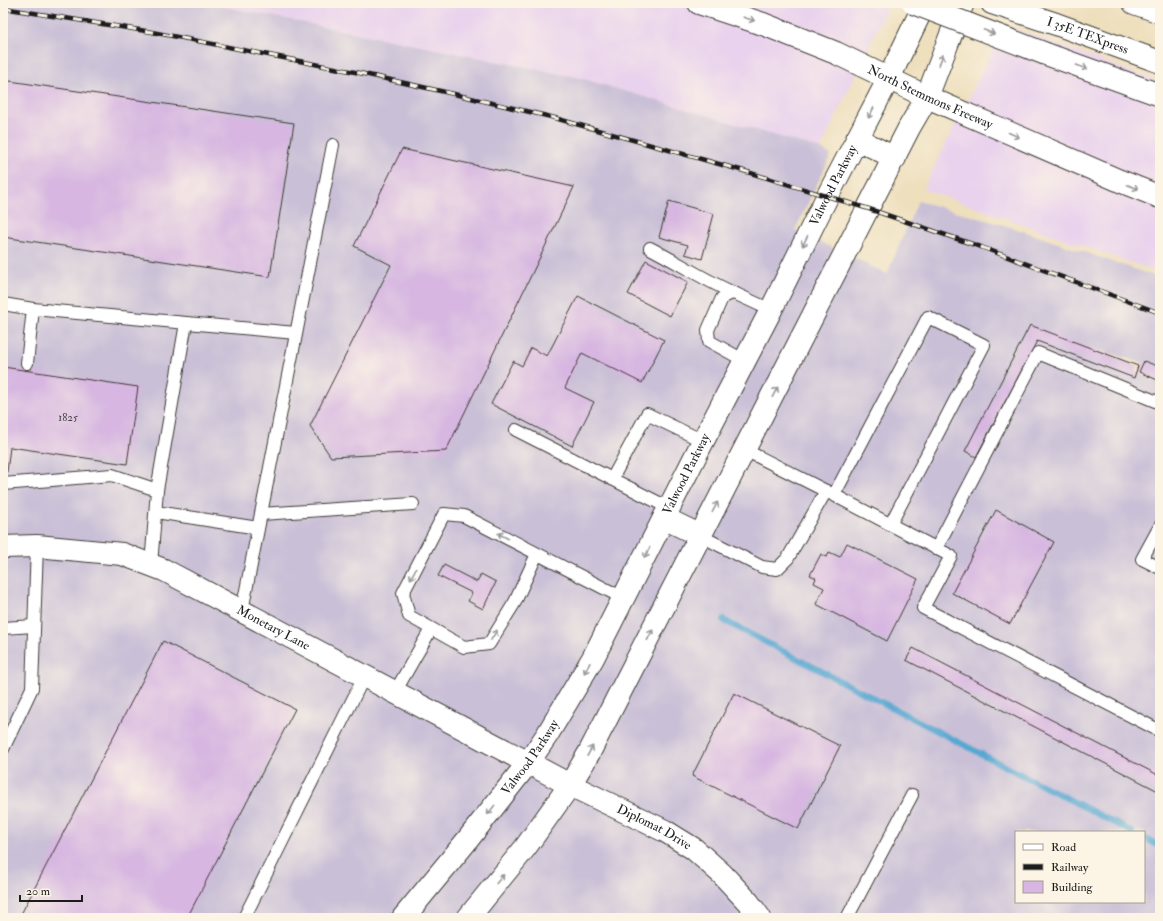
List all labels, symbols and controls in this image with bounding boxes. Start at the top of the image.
street label: I 35E TEXpress [1045,14,1131,58]
one-way arrow [743,16,756,23]
one-way arrow [982,28,994,36]
one-way arrow [938,55,946,67]
street label: North Stemmons Freeway [865,62,996,134]
one-way arrow [1076,64,1089,71]
one-way arrow [867,106,874,118]
one-way arrow [1008,132,1020,139]
street label: Valwood Parkway [806,142,862,228]
one-way arrow [1127,183,1139,191]
one-way arrow [801,234,808,246]
one-way arrow [772,386,779,398]
house number: 1825 [58,411,78,424]
street label: Valwood Parkway [659,430,715,517]
one-way arrow [712,502,720,514]
one-way arrow [497,532,509,539]
one-way arrow [642,546,650,558]
one-way arrow [409,568,416,580]
street label: Monetary Lane [234,602,313,654]
one-way arrow [490,630,498,641]
one-way arrow [647,630,654,642]
one-way arrow [583,662,591,674]
street label: Valwood Parkway [498,717,563,798]
one-way arrow [587,745,594,757]
street label: Diplomat Drive [614,801,695,854]
one-way arrow [487,805,495,816]
legend [1015,831,1145,903]
text: Road [1051,840,1076,855]
text: Railway [1051,860,1089,875]
one-way arrow [496,873,505,884]
scale bar [20,877,82,903]
text: Building [1051,880,1094,895]
text: 20 m [26,884,51,899]

